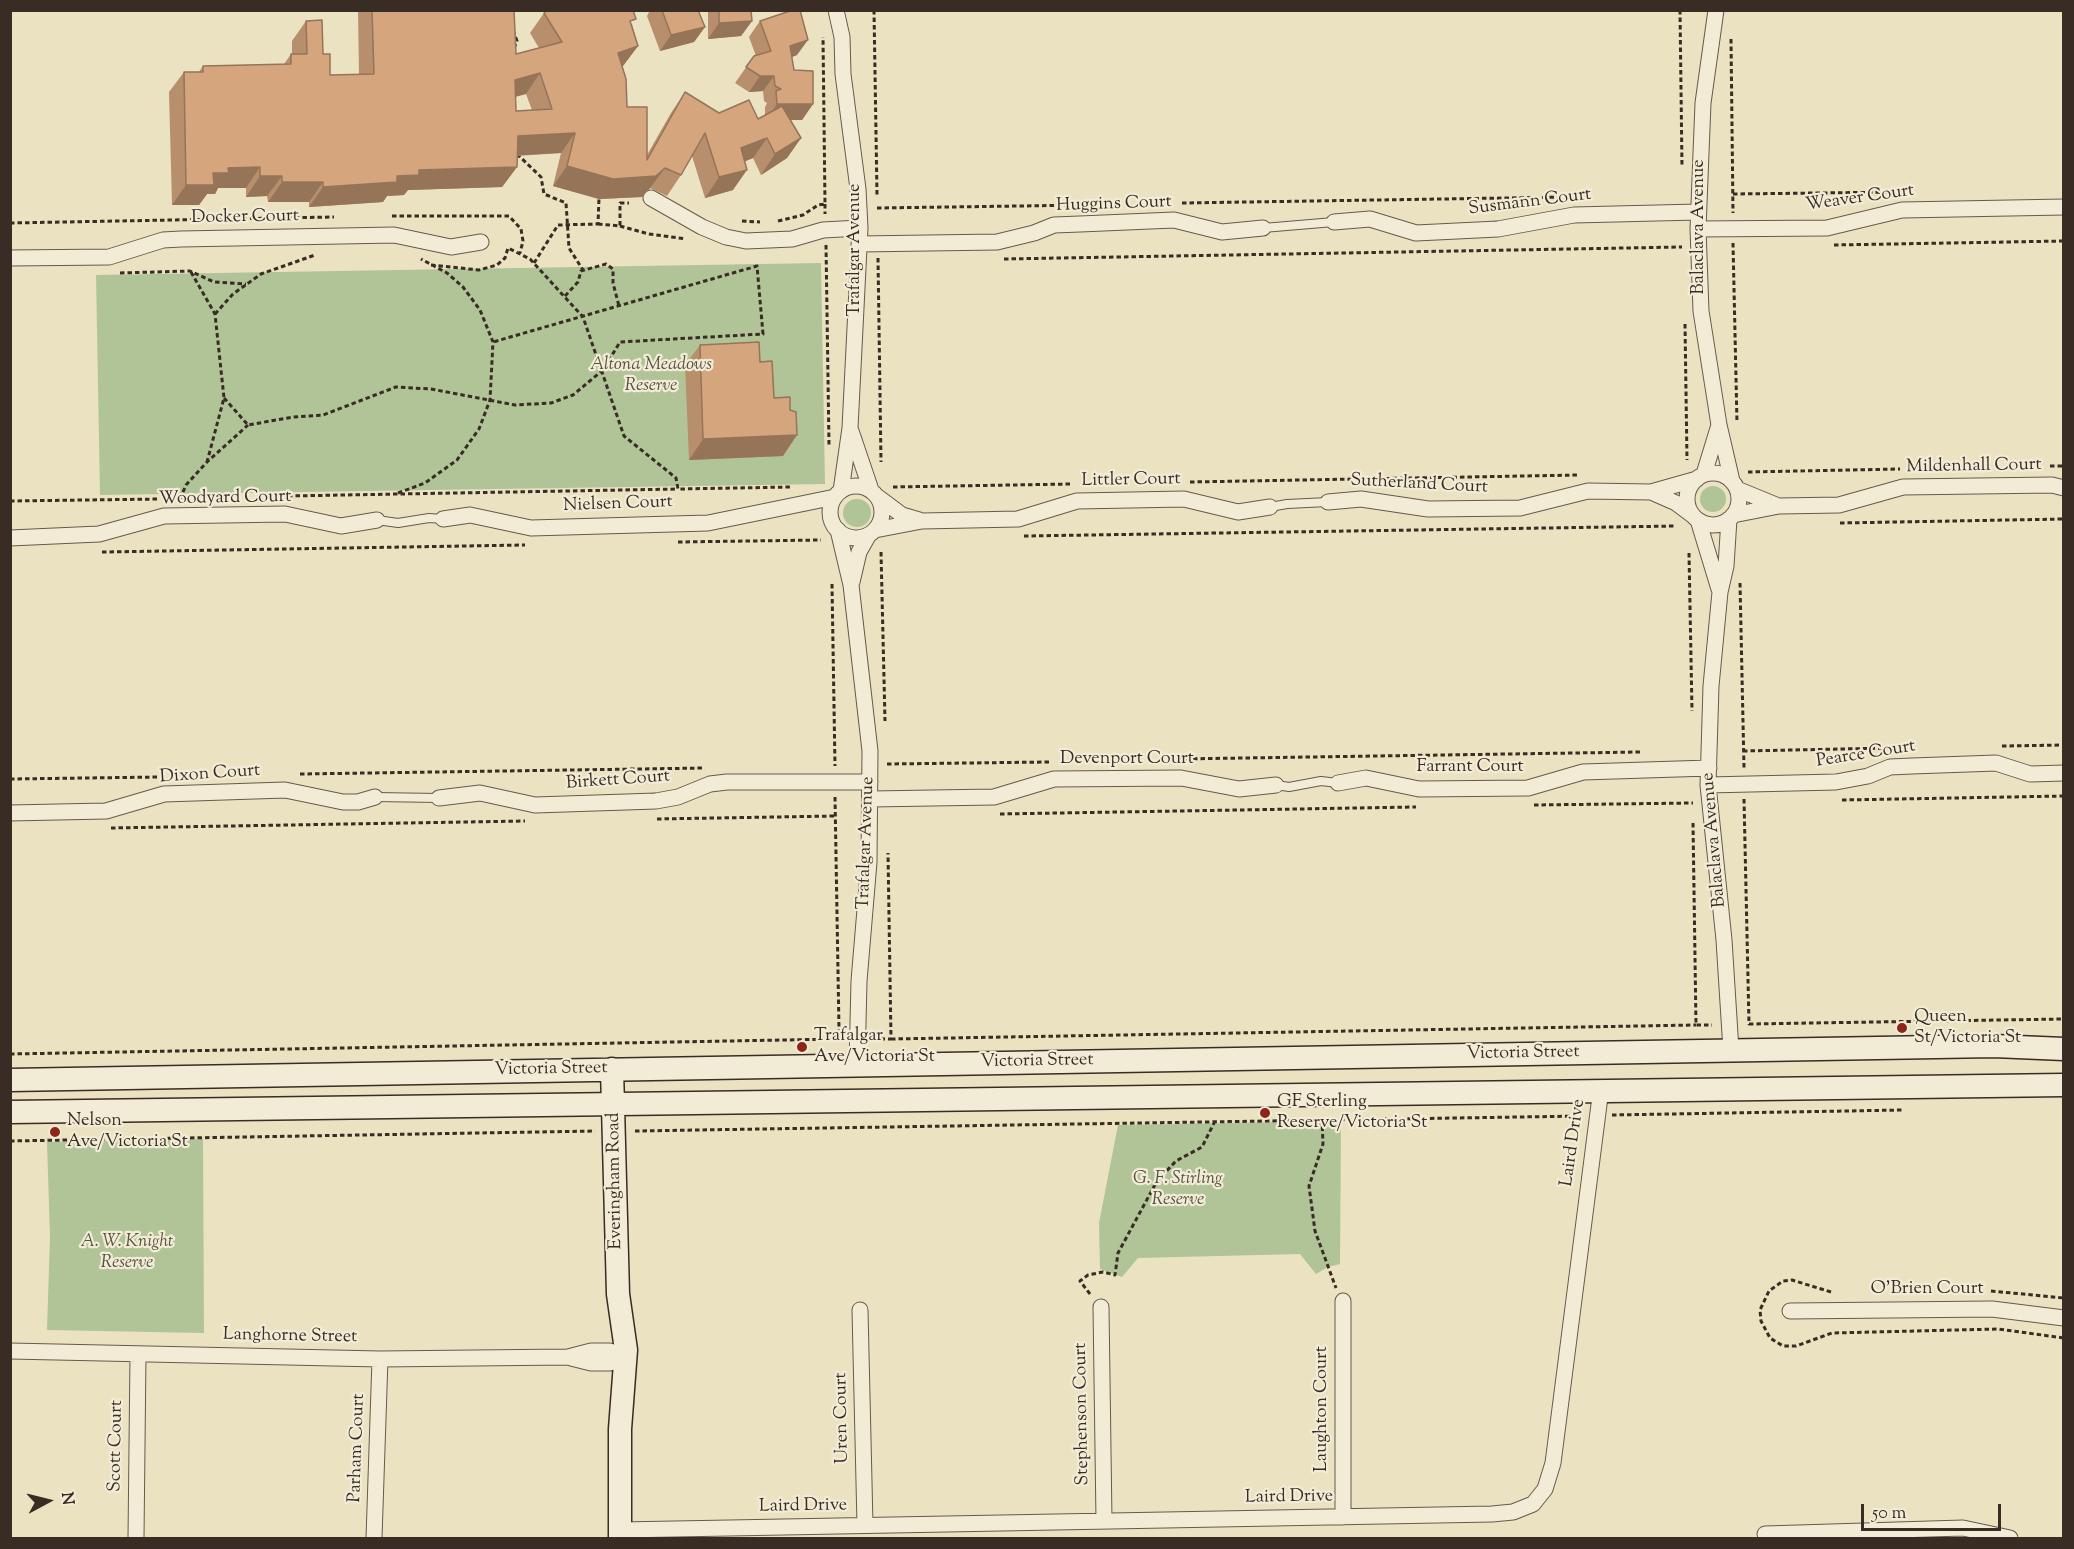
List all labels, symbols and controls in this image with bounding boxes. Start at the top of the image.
street label: Balaclava Avenue [1689,159,1711,295]
street label: Weaver Court [1804,181,1916,217]
street label: Trafalgar Avenue [845,183,867,317]
street label: Susmann Court [1467,185,1593,221]
street label: Huggins Court [1056,192,1172,218]
street label: Docker Court [191,206,299,230]
park label: Altona Meadows Reserve [590,355,712,398]
street label: Mildenhall Court [1906,455,2042,479]
street label: Littler Court [1081,469,1181,493]
street label: Sutherland Court [1350,471,1488,499]
street label: Woodyard Court [158,487,292,511]
street label: Nielsen Court [563,492,673,518]
street label: Pearce Court [1815,737,1917,773]
street label: Devenport Court [1060,749,1194,771]
street label: Farrant Court [1416,757,1524,779]
street label: Dixon Court [159,761,261,789]
street label: Birkett Court [565,767,671,795]
street label: Balaclava Avenue [1698,772,1732,908]
street label: Trafalgar Avenue [854,776,880,910]
place label: Queen St/Victoria St [1914,1007,2021,1050]
marker: Queen St/Victoria St [1895,1021,1909,1035]
place label: Trafalgar Ave/Victoria St [814,1026,935,1068]
marker: Trafalgar Ave/Victoria St [795,1040,809,1054]
street label: Victoria Street [1466,1042,1580,1066]
street label: Victoria Street [980,1050,1094,1074]
street label: Victoria Street [494,1058,608,1082]
place label: GF Sterling Reserve/Victoria St [1277,1092,1427,1134]
street label: Laird Drive [1557,1098,1591,1188]
marker: GF Sterling Reserve/Victoria St [1258,1106,1272,1120]
place label: Nelson Ave/Victoria St [67,1111,188,1154]
street label: Everingham Road [604,1112,628,1250]
marker: Nelson Ave/Victoria St [48,1125,62,1139]
park label: G. F. Stirling Reserve [1133,1169,1223,1212]
park label: A. W. Knight Reserve [80,1232,174,1274]
street label: O'Brien Court [1870,1279,1984,1301]
street label: Langhorne Street [223,1325,357,1349]
street label: Stephenson Court [1071,1342,1095,1486]
street label: Laughton Court [1312,1346,1334,1472]
street label: Uren Court [831,1372,855,1464]
street label: Parham Court [345,1393,371,1503]
street label: Scott Court [105,1400,129,1492]
north arrow [18,1471,78,1531]
street label: Laird Drive [1245,1486,1333,1510]
text: N [54,1491,79,1506]
scale bar [1864,1492,2004,1530]
street label: Laird Drive [759,1495,847,1519]
text: 50 m [1872,1501,1906,1527]

